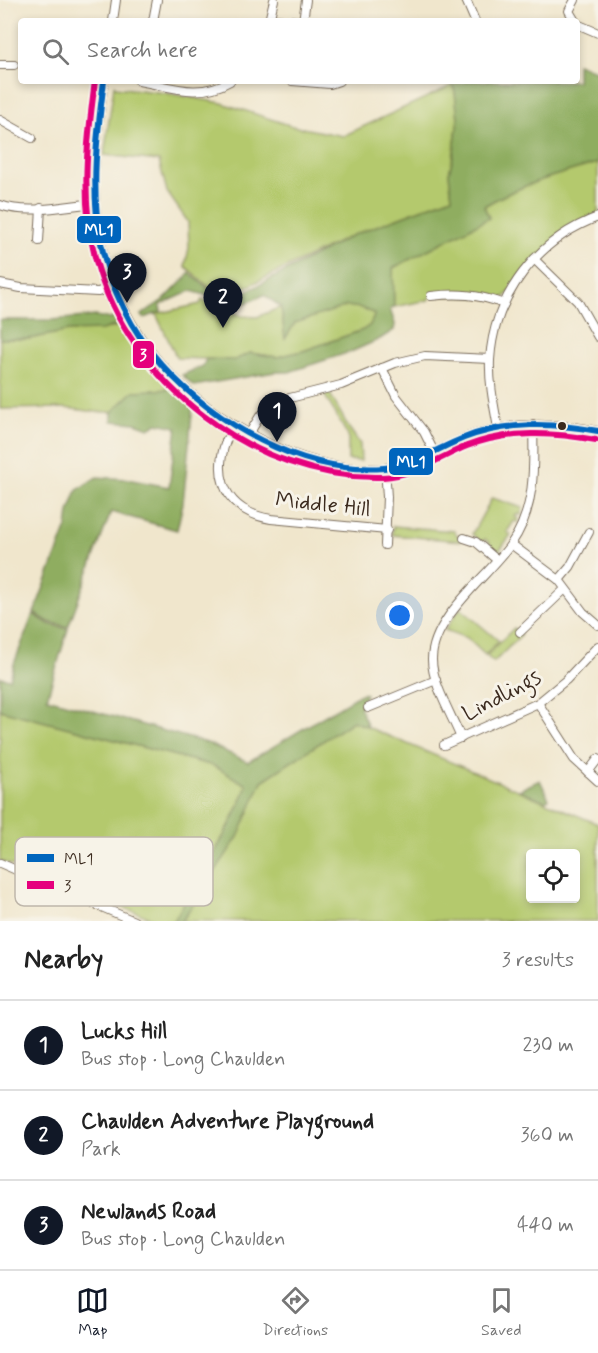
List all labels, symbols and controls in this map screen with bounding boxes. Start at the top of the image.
search box [18,18,580,84]
icon: search [39,35,72,68]
text: Search here [87,37,198,65]
line badge: ML1 [76,215,122,244]
text: ML1 [84,220,114,241]
pin: 3 [108,254,146,303]
pin: 2 [204,278,242,328]
line badge: 3 [132,340,155,369]
text: 3 [139,345,147,366]
pin: 1 [258,392,296,442]
unlabelled marker [556,420,568,432]
line badge: ML1 [388,447,434,476]
text: ML1 [396,452,426,473]
street label: Middle Hill [274,486,372,524]
your location [385,601,414,630]
street label: Lindlings [458,663,548,731]
legend [15,837,213,906]
text: ML1 [64,849,94,870]
map controls [526,849,580,903]
button: locate [526,849,580,903]
text: 3 [64,876,71,897]
text: Nearby [24,943,103,977]
text: 3 results [502,947,574,974]
text: Lucks Hill [81,1018,167,1046]
text: 1 [39,1032,48,1059]
text: 230 m [522,1032,574,1059]
text: Bus stop · Long Chaulden [81,1046,286,1073]
text: Chaulden Adventure Playground [81,1108,374,1136]
text: 2 [39,1122,48,1149]
text: 360 m [521,1122,574,1149]
text: Park [81,1136,121,1163]
text: Newlands Road [81,1198,216,1226]
text: 3 [39,1212,48,1239]
text: 440 m [517,1212,574,1239]
text: Bus stop · Long Chaulden [81,1226,286,1253]
tab: Map [76,1284,109,1341]
tab: Directions [262,1284,328,1341]
tab: Saved [481,1284,522,1341]

